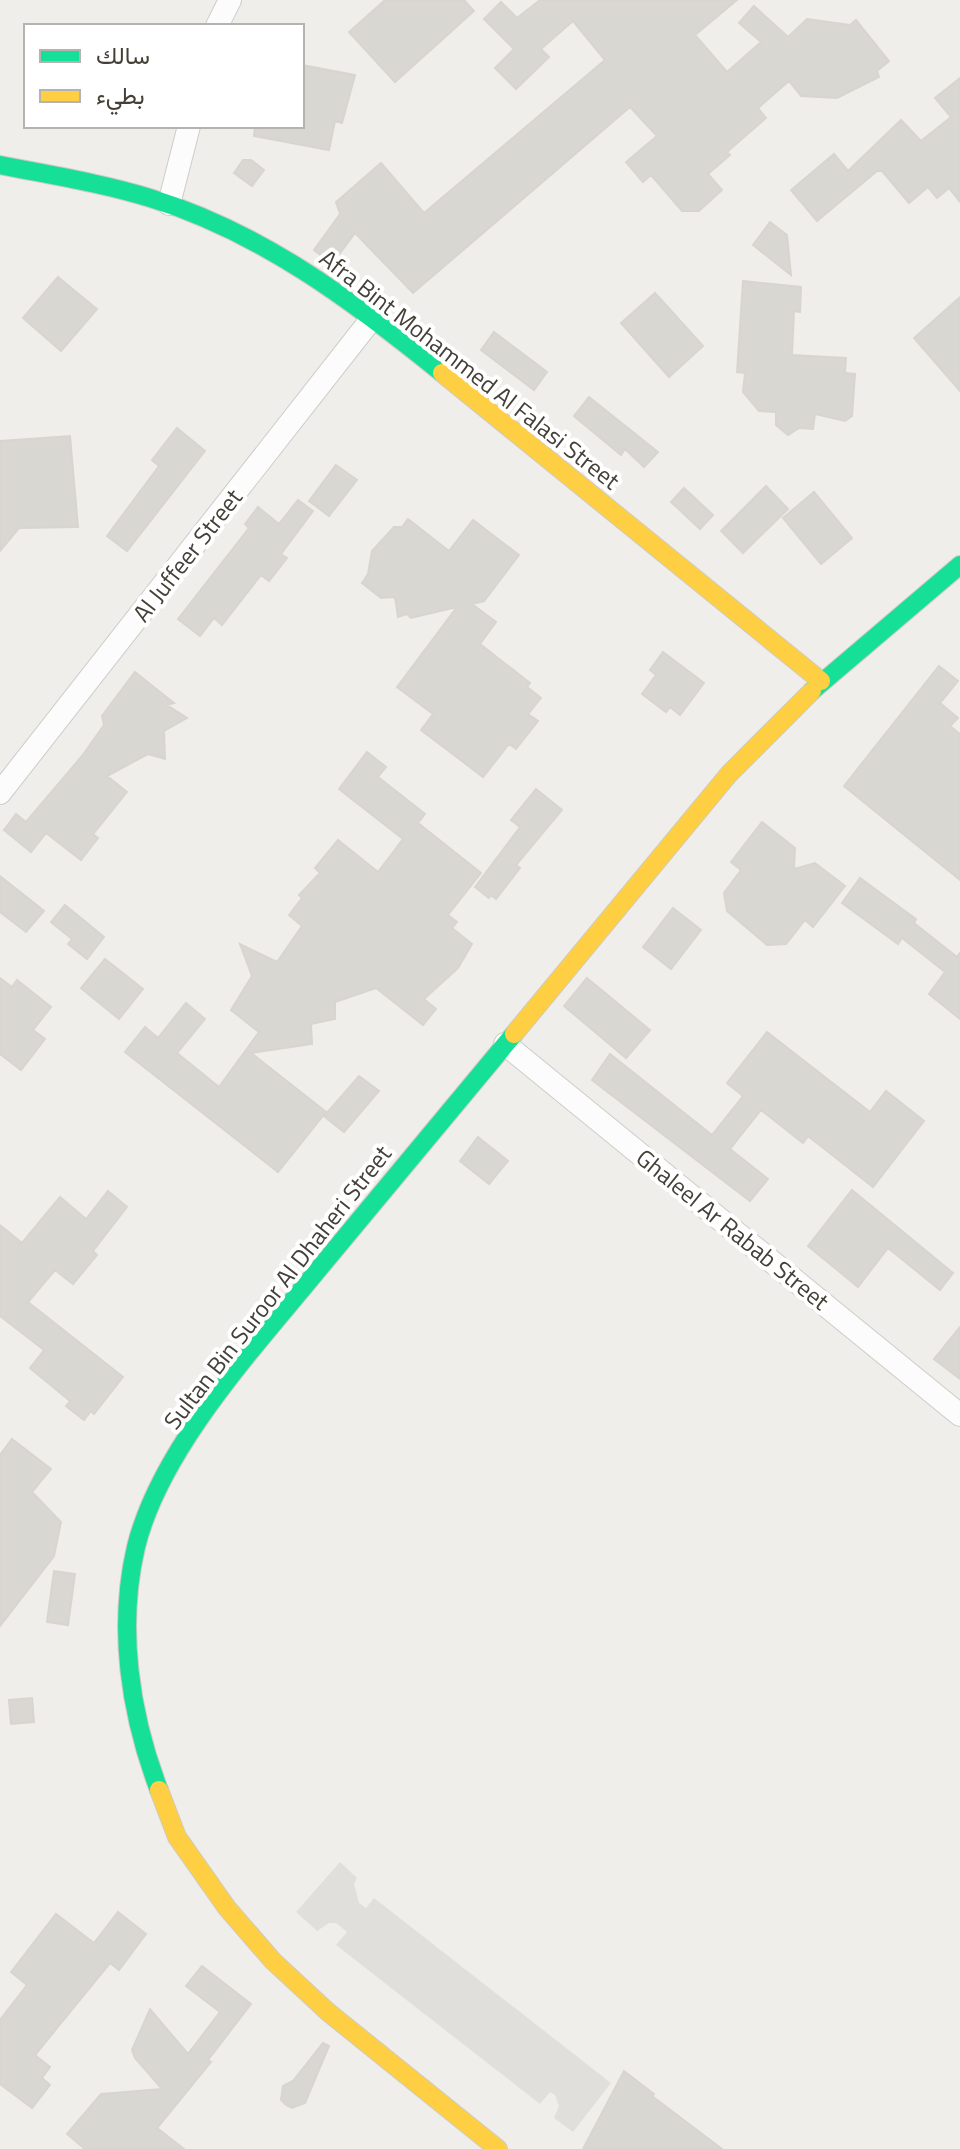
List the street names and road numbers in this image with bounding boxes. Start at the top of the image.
street label: Afra Bint Mohammed Al Falasi Street [312,240,628,498]
street label: Al Juffeer Street [124,480,251,629]
street label: Sultan Bin Suroor Al Dhaheri Street [154,1137,400,1437]
street label: Ghaleel Ar Rabab Street [629,1140,838,1319]

